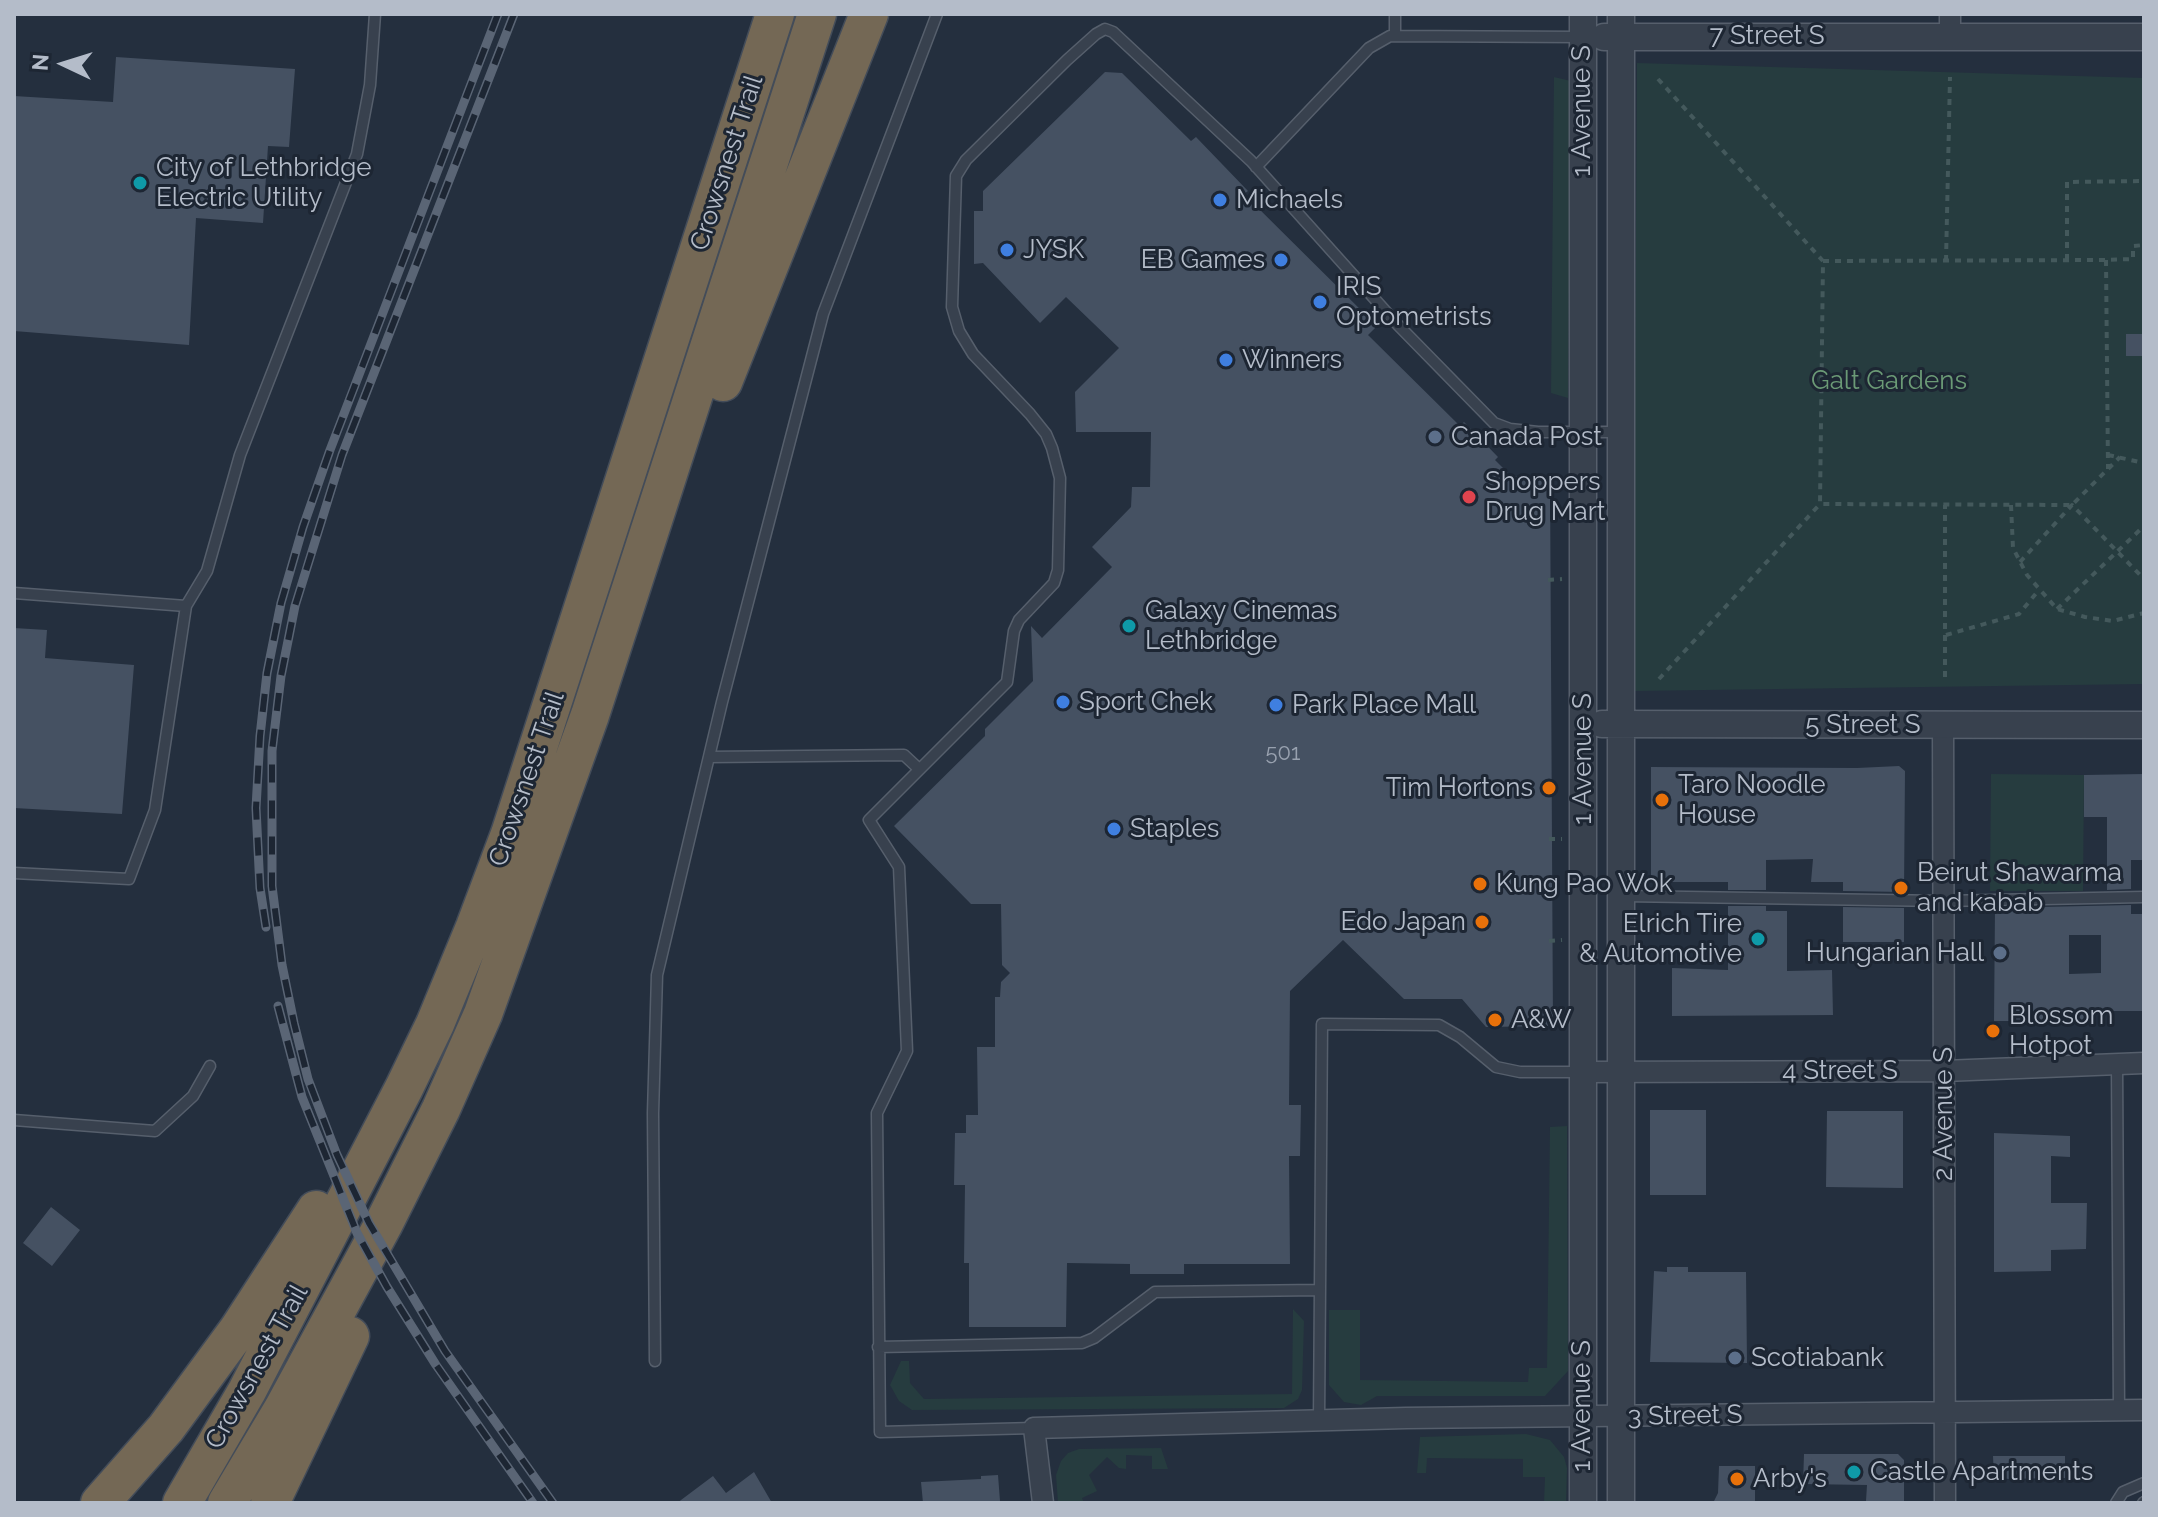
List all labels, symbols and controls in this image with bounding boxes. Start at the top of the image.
street label: 7 Street S [1709,20,1825,52]
north arrow [24,24,104,104]
street label: 1 Avenue S [1566,45,1598,177]
text: N [27,53,54,72]
street label: Crowsnest Trail [684,71,770,255]
place label: City of Lethbridge Electric Utility [156,152,372,214]
marker: City of Lethbridge Electric Utility [131,174,149,192]
place label: Michaels [1236,184,1343,216]
marker: Michaels [1211,191,1229,209]
place label: JYSK [1023,234,1084,266]
marker: JYSK [998,241,1016,259]
place label: EB Games [1141,244,1265,276]
marker: EB Games [1272,251,1290,269]
place label: IRIS Optometrists [1336,271,1492,332]
marker: IRIS Optometrists [1311,293,1329,311]
place label: Winners [1242,344,1342,376]
marker: Winners [1217,351,1235,369]
park label: Galt Gardens [1811,365,1967,397]
place label: Canada Post [1451,421,1602,453]
marker: Canada Post [1426,428,1444,446]
place label: Shoppers Drug Mart [1485,466,1606,528]
marker: Shoppers Drug Mart [1460,488,1478,506]
place label: Galaxy Cinemas Lethbridge [1145,595,1337,656]
marker: Galaxy Cinemas Lethbridge [1120,617,1138,635]
place label: Sport Chek [1079,686,1213,718]
street label: Crowsnest Trail [483,688,571,870]
place label: Park Place Mall [1292,689,1476,721]
marker: Sport Chek [1054,693,1072,711]
street label: 1 Avenue S [1567,693,1599,825]
marker: Park Place Mall [1267,696,1285,714]
street label: 5 Street S [1805,709,1921,741]
house number: 501 [1266,740,1300,766]
place label: Taro Noodle House [1678,769,1825,830]
place label: Tim Hortons [1386,772,1533,804]
marker: Tim Hortons [1540,779,1558,797]
marker: Taro Noodle House [1653,791,1671,809]
place label: Staples [1130,813,1219,845]
marker: Staples [1105,820,1123,838]
place label: Beirut Shawarma and kabab [1917,857,2122,918]
place label: Kung Pao Wok [1496,868,1673,900]
marker: Kung Pao Wok [1471,875,1489,893]
marker: Beirut Shawarma and kabab [1892,879,1910,897]
place label: Edo Japan [1340,906,1466,938]
place label: Elrich Tire & Automotive [1579,908,1742,970]
marker: Edo Japan [1473,913,1491,931]
marker: Elrich Tire & Automotive [1749,930,1767,948]
place label: Hungarian Hall [1806,937,1984,969]
marker: Hungarian Hall [1991,944,2009,962]
place label: Blossom Hotpot [2009,1000,2113,1062]
place label: A&W [1511,1004,1572,1036]
marker: A&W [1486,1011,1504,1029]
marker: Blossom Hotpot [1984,1022,2002,1040]
street label: 2 Avenue S [1928,1047,1960,1181]
street label: 4 Street S [1782,1055,1898,1087]
street label: Crowsnest Trail [199,1280,315,1454]
street label: 1 Avenue S [1566,1340,1598,1472]
place label: Scotiabank [1751,1342,1884,1374]
marker: Scotiabank [1726,1349,1744,1367]
street label: 3 Street S [1627,1399,1743,1433]
place label: Castle Apartments [1870,1456,2093,1488]
place label: Arby's [1753,1463,1827,1495]
marker: Castle Apartments [1845,1463,1863,1481]
marker: Arby's [1728,1470,1746,1488]

